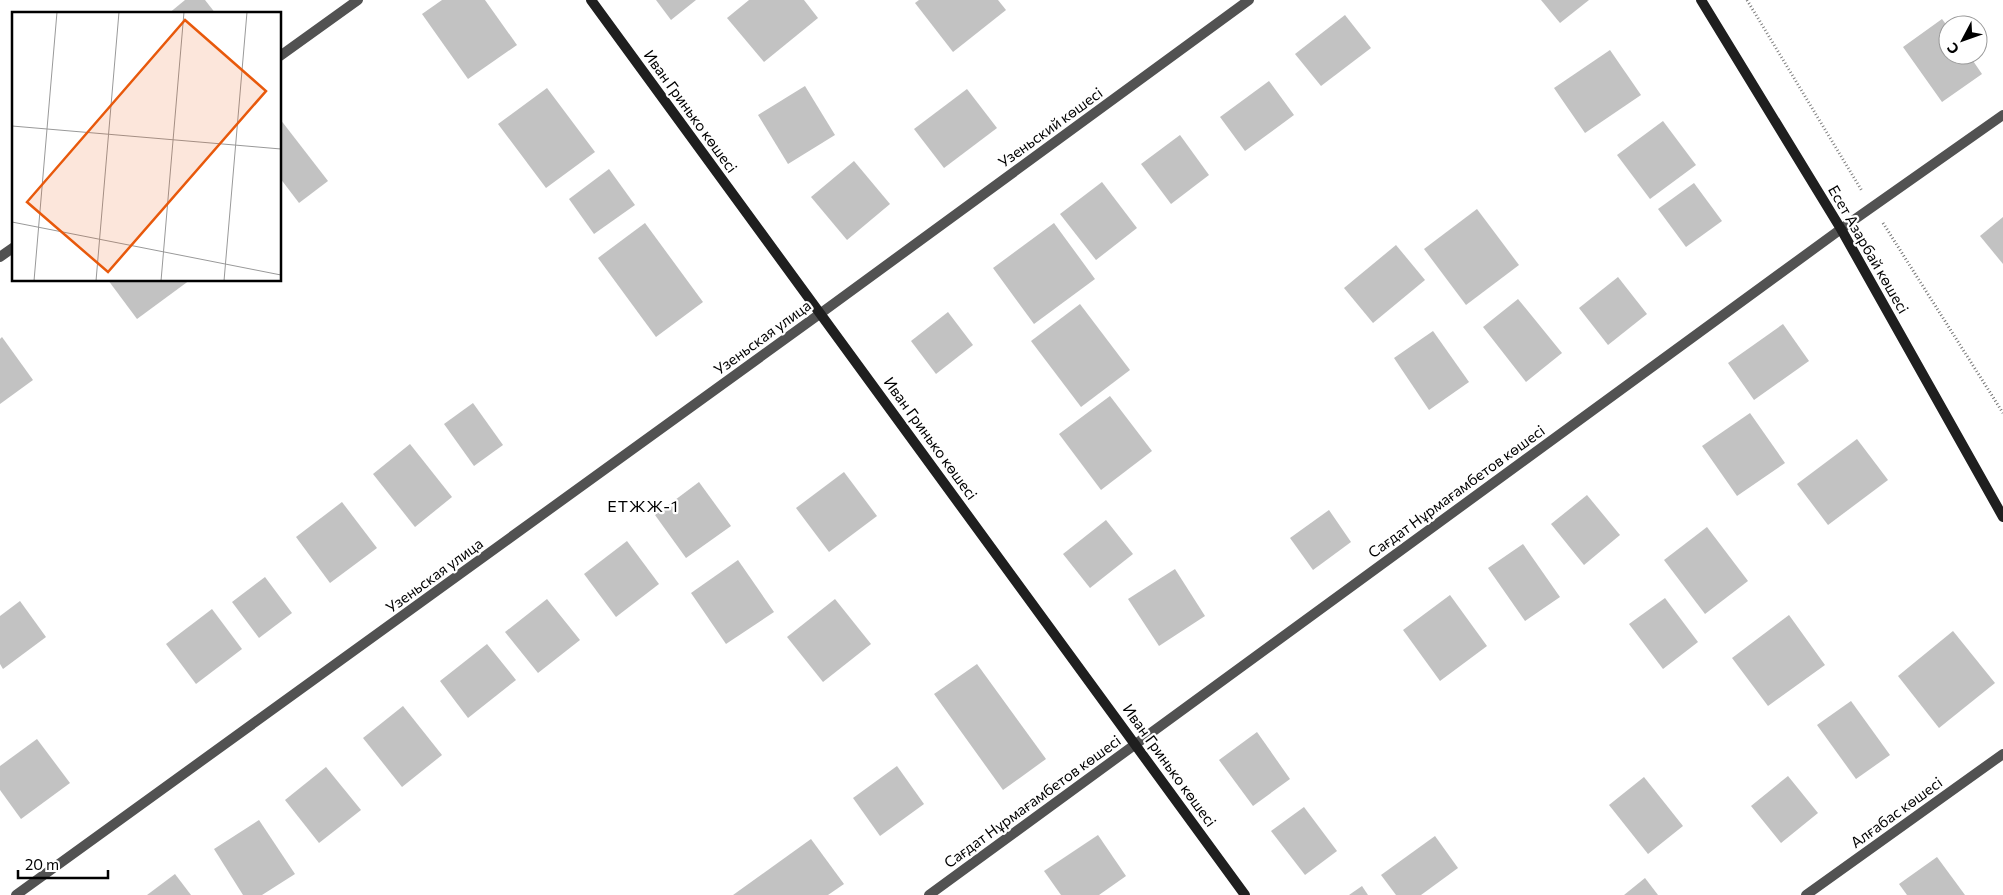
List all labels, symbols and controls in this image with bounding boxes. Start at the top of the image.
inset map [12,12,281,281]
north arrow [1938,15,1988,65]
text: С [1943,40,1962,58]
street label: Иван Гринько көшесі [640,46,742,176]
street label: Узеньский көшесі [994,83,1106,171]
street label: Есет Азарбай көшесі [1825,182,1913,316]
street label: Узеньская улица [710,296,814,378]
street label: Иван Гринько көшесі [880,373,982,503]
street label: Сағдат Нұрмағамбетов көшесі [1364,421,1548,561]
district label: ЕТЖЖ-1 [607,496,679,515]
street label: Узеньская улица [382,534,486,616]
street label: Иван Гринько көшесі [1119,700,1221,830]
street label: Сағдат Нұрмағамбетов көшесі [940,731,1124,871]
street label: Алғабас көшесі [1847,773,1945,851]
scale bar [18,848,108,880]
text: 20 m [25,855,59,873]

